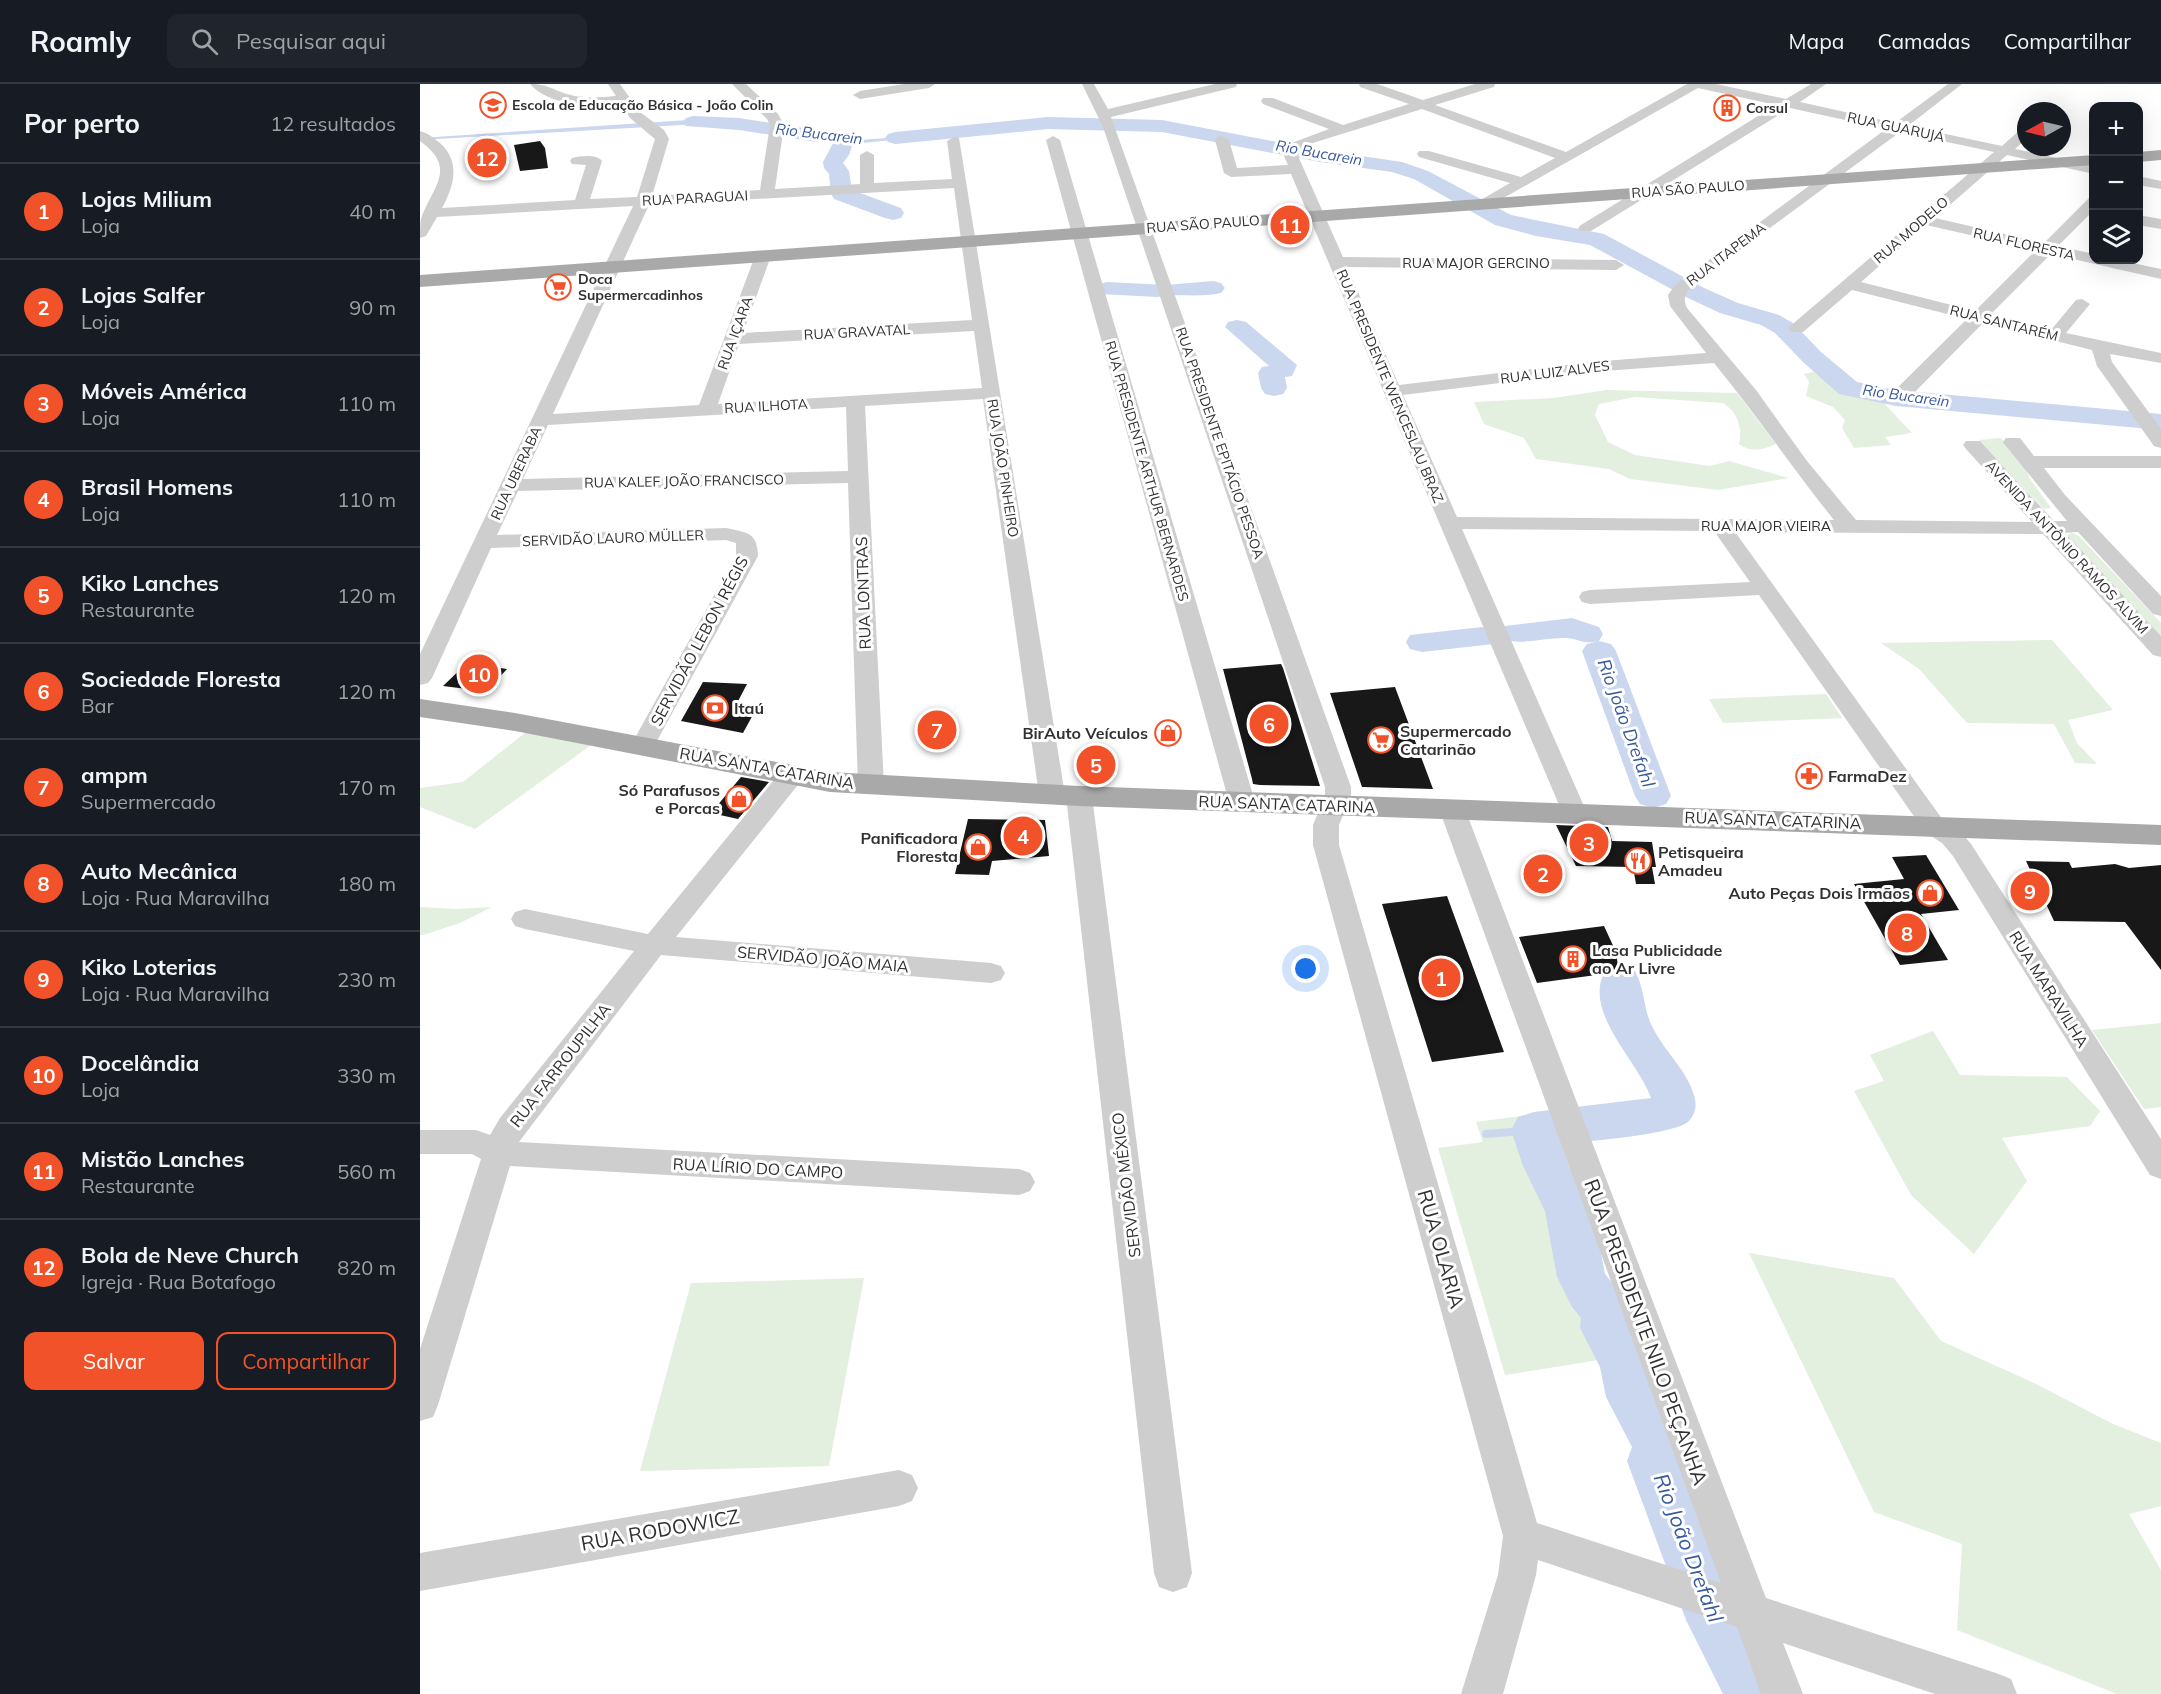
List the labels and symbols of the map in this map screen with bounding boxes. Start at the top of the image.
school or university icon: Escola de Educação Básica - João Colin [478,90,508,120]
building icon: Corsul [1712,93,1742,123]
place label: Escola de Educação Básica - João Colin [512,96,774,114]
place label: Corsul [1746,99,1788,117]
north arrow [2017,102,2071,156]
street label: RUA GUARUJÁ [1846,108,1947,146]
water label: Rio Bucarein [774,119,864,148]
pin: 12 [468,136,506,181]
water label: Rio Bucarein [1274,136,1364,169]
street label: RUA SÃO PAULO [1631,176,1745,202]
street label: RUA PARAGUAI [642,186,748,210]
street label: RUA MODELO [1870,193,1952,267]
pin: 11 [1270,202,1310,248]
street label: RUA SÃO PAULO [1146,211,1260,237]
street label: RUA ITAPEMA [1683,218,1770,290]
street label: RUA FLORESTA [1972,224,2077,265]
street label: RUA MAJOR GERCINO [1402,254,1550,272]
street label: RUA PRESIDENTE WENCESLAU BRAZ [1332,266,1448,506]
place label: Doca Supermercadinhos [578,270,703,304]
supermarket icon: Doca Supermercadinhos [543,272,573,302]
street label: RUA IÇARA [713,293,757,372]
street label: RUA SANTARÉM [1948,301,2060,345]
street label: RUA GRAVATAL [803,320,911,344]
street label: RUA PRESIDENTE EPITÁCIO PESSOA [1172,325,1268,562]
street label: RUA PRESIDENTE ARTHUR BERNARDES [1101,339,1193,604]
street label: RUA LUIZ ALVES [1499,356,1611,388]
water label: Rio Bucarein [1861,380,1951,411]
street label: RUA ILHOTA [724,395,809,417]
street label: RUA JOÃO PINHEIRO [983,398,1023,538]
street label: RUA UBERABA [486,423,546,523]
street label: AVENIDA ANTÔNIO RAMOS ALVIM [1982,456,2152,638]
street label: RUA KALEF JOÃO FRANCISCO [584,470,784,492]
street label: RUA MAJOR VIEIRA [1701,517,1832,535]
street label: SERVIDÃO LAURO MÜLLER [522,526,705,550]
street label: RUA LONTRAS [851,536,875,650]
street label: SERVIDÃO LEBON RÉGIS [646,553,752,729]
pin: 10 [460,652,498,696]
water label: Rio João Drefahl [1593,655,1661,791]
bank icon: Itaú [700,693,730,723]
place label: Itaú [734,698,764,718]
pin: 6 [1250,702,1288,746]
pin: 7 [918,708,956,752]
shop icon: BirAuto Veículos [1153,718,1183,748]
place label: Supermercado Catarinão [1400,721,1511,759]
place label: BirAuto Veículos [1022,723,1148,743]
supermarket icon: Supermercado Catarinão [1366,725,1396,755]
pin: 5 [1076,742,1116,788]
street label: RUA SANTA CATARINA [678,743,856,793]
pharmacy icon: FarmaDez [1794,761,1824,791]
place label: FarmaDez [1828,766,1907,786]
place label: Só Parafusos e Porcas [619,780,720,818]
shop icon: Só Parafusos e Porcas [724,784,754,814]
street label: RUA SANTA CATARINA [1198,791,1376,817]
street label: RUA SANTA CATARINA [1684,807,1862,833]
pin: 4 [1004,814,1042,858]
pin: 3 [1570,820,1608,866]
place label: Panificadora Floresta [860,828,958,866]
shop icon: Panificadora Floresta [963,832,993,862]
place label: Petisqueira Amadeu [1658,842,1744,880]
restaurant icon: Petisqueira Amadeu [1623,846,1653,876]
pin: 2 [1524,852,1562,896]
pin: 9 [2010,868,2050,914]
shop icon: Auto Peças Dois Irmãos [1915,878,1945,908]
place label: Auto Peças Dois Irmãos [1728,883,1910,903]
pin: 8 [1888,910,1926,956]
street label: RUA MARAVILHA [2005,927,2093,1051]
place label: Lasa Publicidade ao Ar Livre [1592,940,1723,978]
street label: SERVIDÃO JOÃO MAIA [736,942,910,976]
building icon: Lasa Publicidade ao Ar Livre [1558,944,1588,974]
your location [1291,954,1320,983]
pin: 1 [1422,956,1460,1000]
street label: RUA FARROUPILHA [505,999,615,1131]
street label: SERVIDÃO MÉXICO [1107,1111,1145,1259]
street label: RUA LÍRIO DO CAMPO [672,1154,844,1182]
street label: RUA PRESIDENTE NILO PEÇANHA [1579,1175,1714,1488]
street label: RUA OLARIA [1413,1186,1470,1312]
water label: Rio João Drefahl [1649,1469,1729,1626]
street label: RUA RODOWICZ [579,1503,741,1556]

